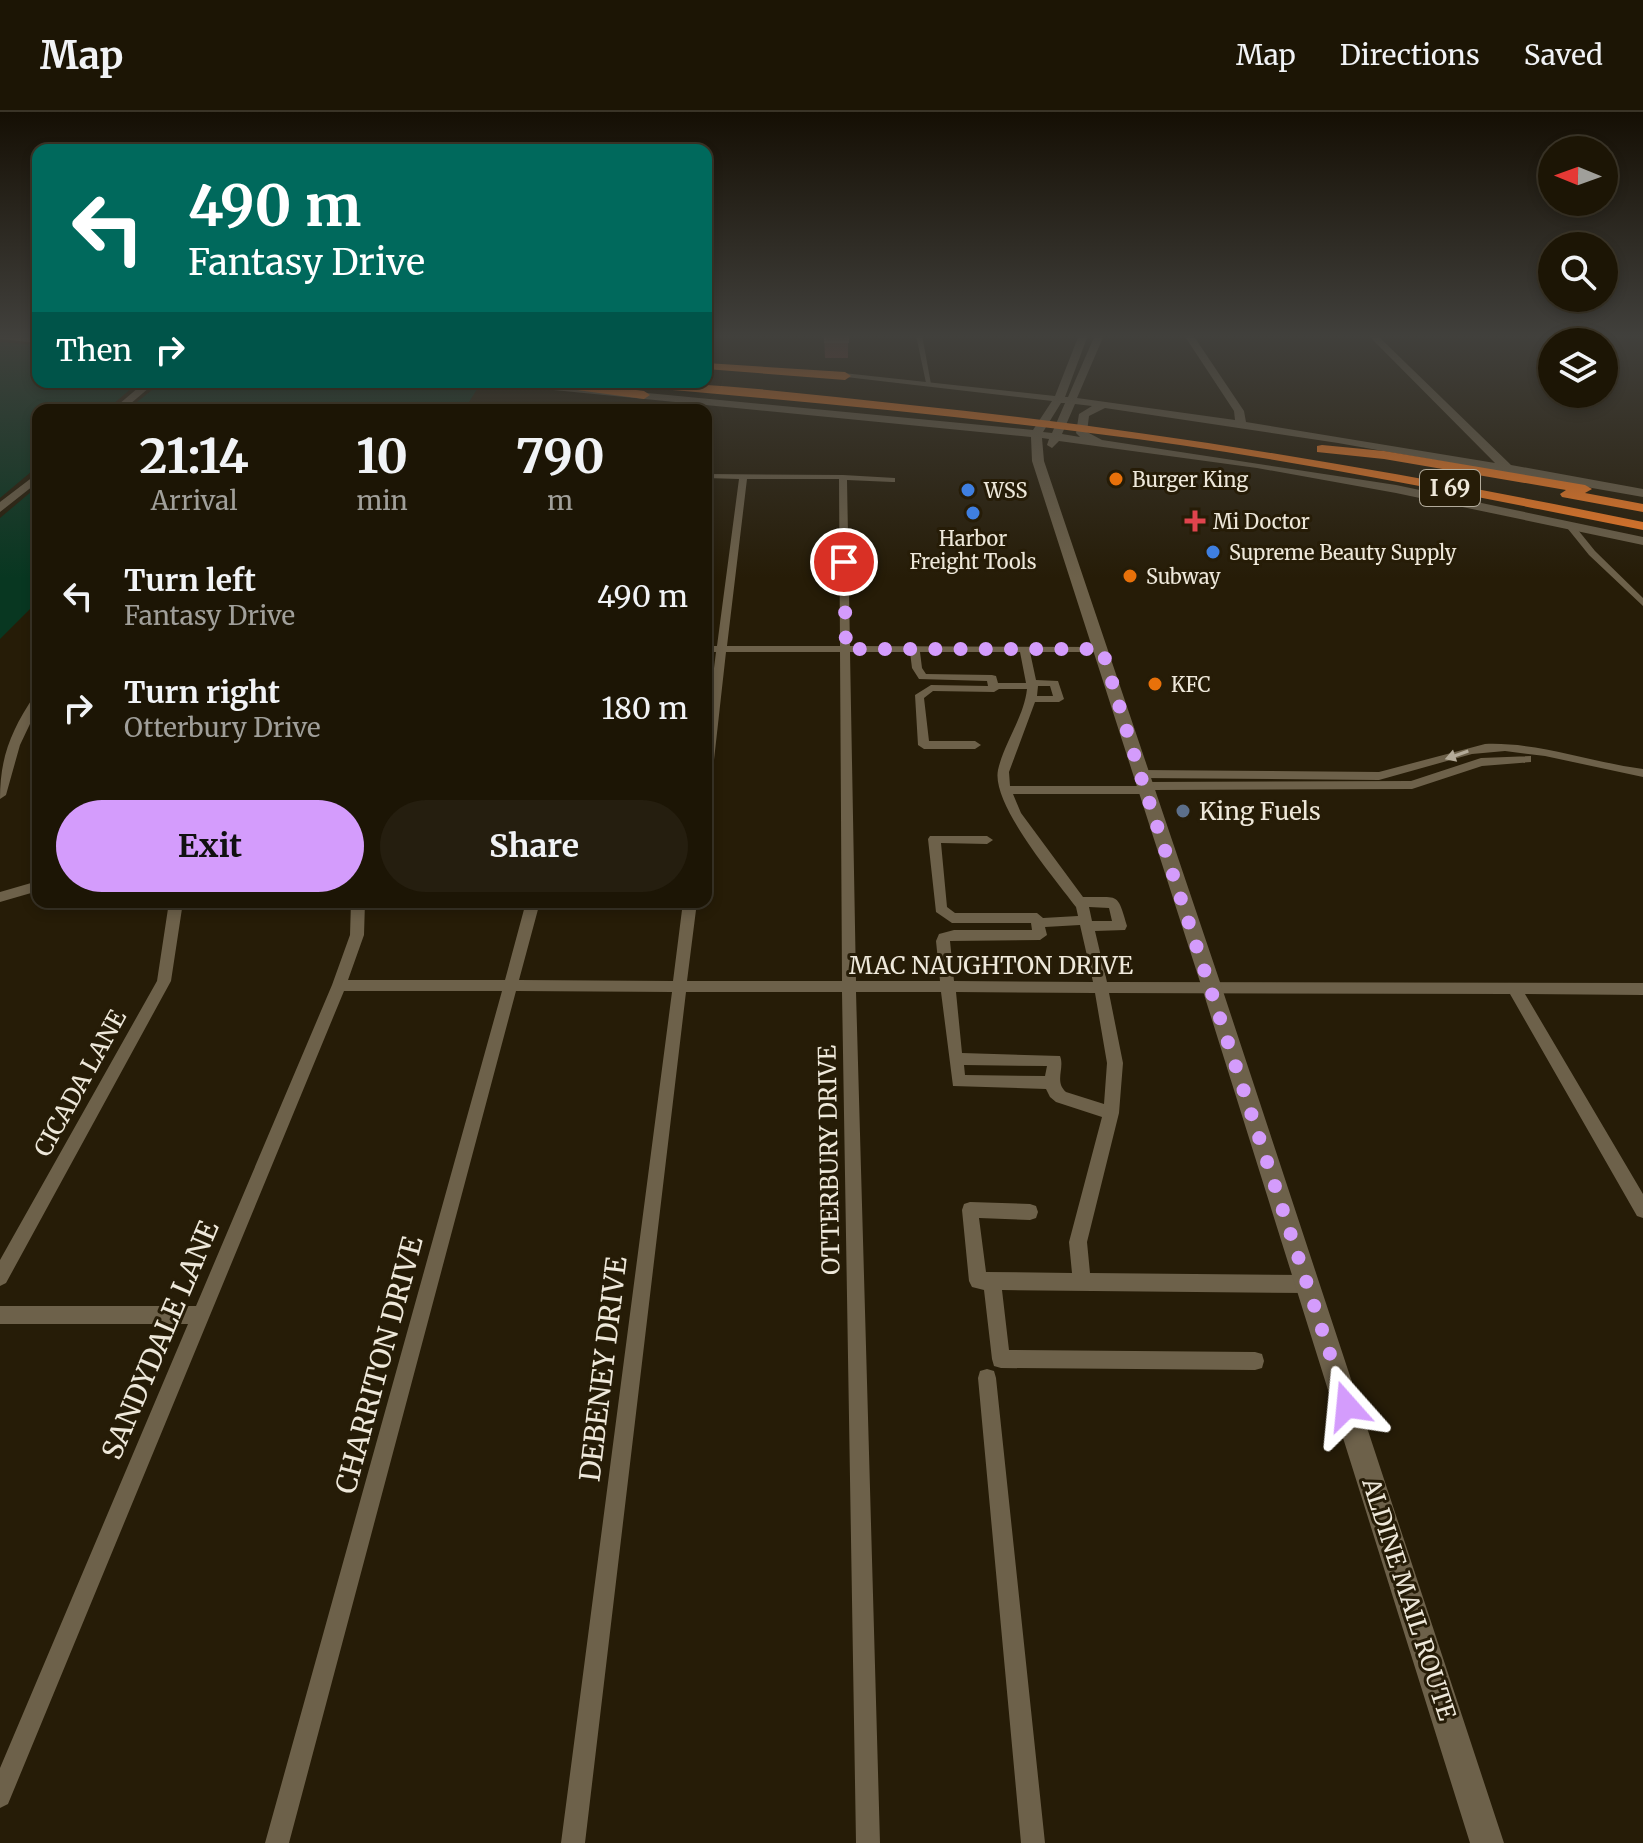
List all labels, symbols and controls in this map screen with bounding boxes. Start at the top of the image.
text: Map [40,32,124,79]
text: Map [1236,37,1296,73]
text: Directions [1340,37,1480,73]
text: Saved [1524,37,1603,73]
north arrow [1538,136,1618,216]
map controls [1538,136,1618,408]
text: 490 m [188,171,361,241]
icon: left [56,176,160,280]
button: search [1538,232,1618,312]
text: Fantasy Drive [188,240,425,285]
icon: right [148,328,192,372]
button: layers [1538,328,1618,408]
text: Then [56,331,132,369]
text: 21:14 [139,426,249,486]
text: 10 [356,426,408,486]
text: 790 [515,426,605,486]
place label: Burger King [1132,467,1248,492]
marker: Burger King [1107,470,1125,488]
road number: I 69 [1420,470,1480,506]
place label: WSS [983,478,1027,503]
marker: WSS [959,481,977,499]
text: Arrival [151,484,237,517]
text: min [356,484,408,517]
text: m [547,484,573,517]
marker: Harbor Freight Tools [964,504,982,522]
place label: Mi Doctor [1213,509,1310,534]
marker: Mi Doctor [1184,510,1206,532]
place label: Harbor Freight Tools [909,526,1037,574]
pin [810,528,878,596]
icon: arrive [822,540,866,584]
place label: Supreme Beauty Supply [1229,540,1457,565]
marker: Supreme Beauty Supply [1204,543,1222,561]
text: Turn left [124,561,256,599]
place label: Subway [1146,564,1221,589]
marker: Subway [1121,567,1139,585]
icon: left [56,574,100,618]
text: 490 m [597,577,688,615]
text: Fantasy Drive [124,599,295,632]
place label: KFC [1171,672,1211,697]
text: Turn right [124,673,280,711]
marker: KFC [1146,675,1164,693]
icon: right [56,686,100,730]
text: 180 m [601,689,688,727]
text: Otterbury Drive [124,711,321,744]
one-way arrow [1444,750,1468,762]
place label: King Fuels [1199,796,1321,827]
button: Exit [56,800,364,892]
button: Share [380,800,688,892]
marker: King Fuels [1174,802,1192,820]
street label: MAC NAUGHTON DRIVE [849,950,1134,981]
street label: CICADA LANE [27,1004,133,1162]
street label: OTTERBURY DRIVE [811,1044,847,1275]
street label: SANDYDALE LANE [93,1215,227,1465]
street label: CHARRITON DRIVE [327,1232,431,1498]
street label: DEBENEY DRIVE [571,1254,635,1484]
position arrow [1305,1364,1389,1448]
street label: ALDINE MAIL ROUTE [1355,1473,1463,1725]

